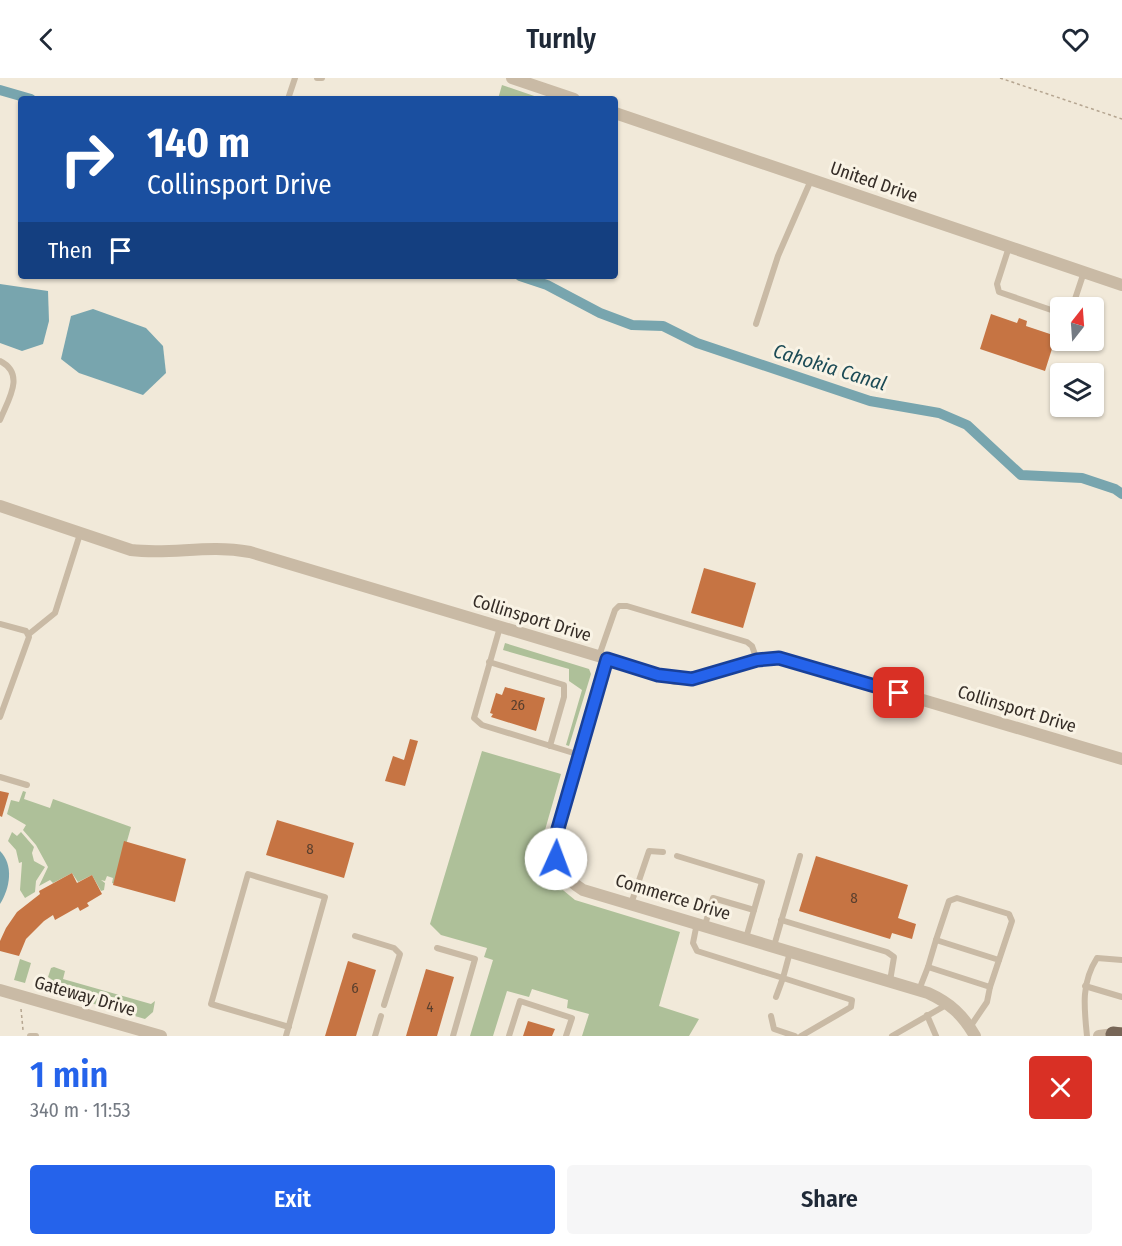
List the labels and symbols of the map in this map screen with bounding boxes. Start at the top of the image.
street label: United Drive [827,157,921,207]
north arrow [1050,297,1104,351]
water label: Cahokia Canal [770,338,890,396]
street label: Collinsport Drive [470,589,594,647]
pin [873,667,924,718]
street label: Collinsport Drive [955,680,1079,738]
house number: 26 [511,696,525,714]
position arrow [524,827,588,891]
house number: 8 [306,840,314,858]
street label: Commerce Drive [613,869,733,925]
house number: 8 [850,889,858,907]
street label: Gateway Drive [32,971,138,1021]
house number: 6 [351,979,359,997]
house number: 4 [426,998,434,1016]

